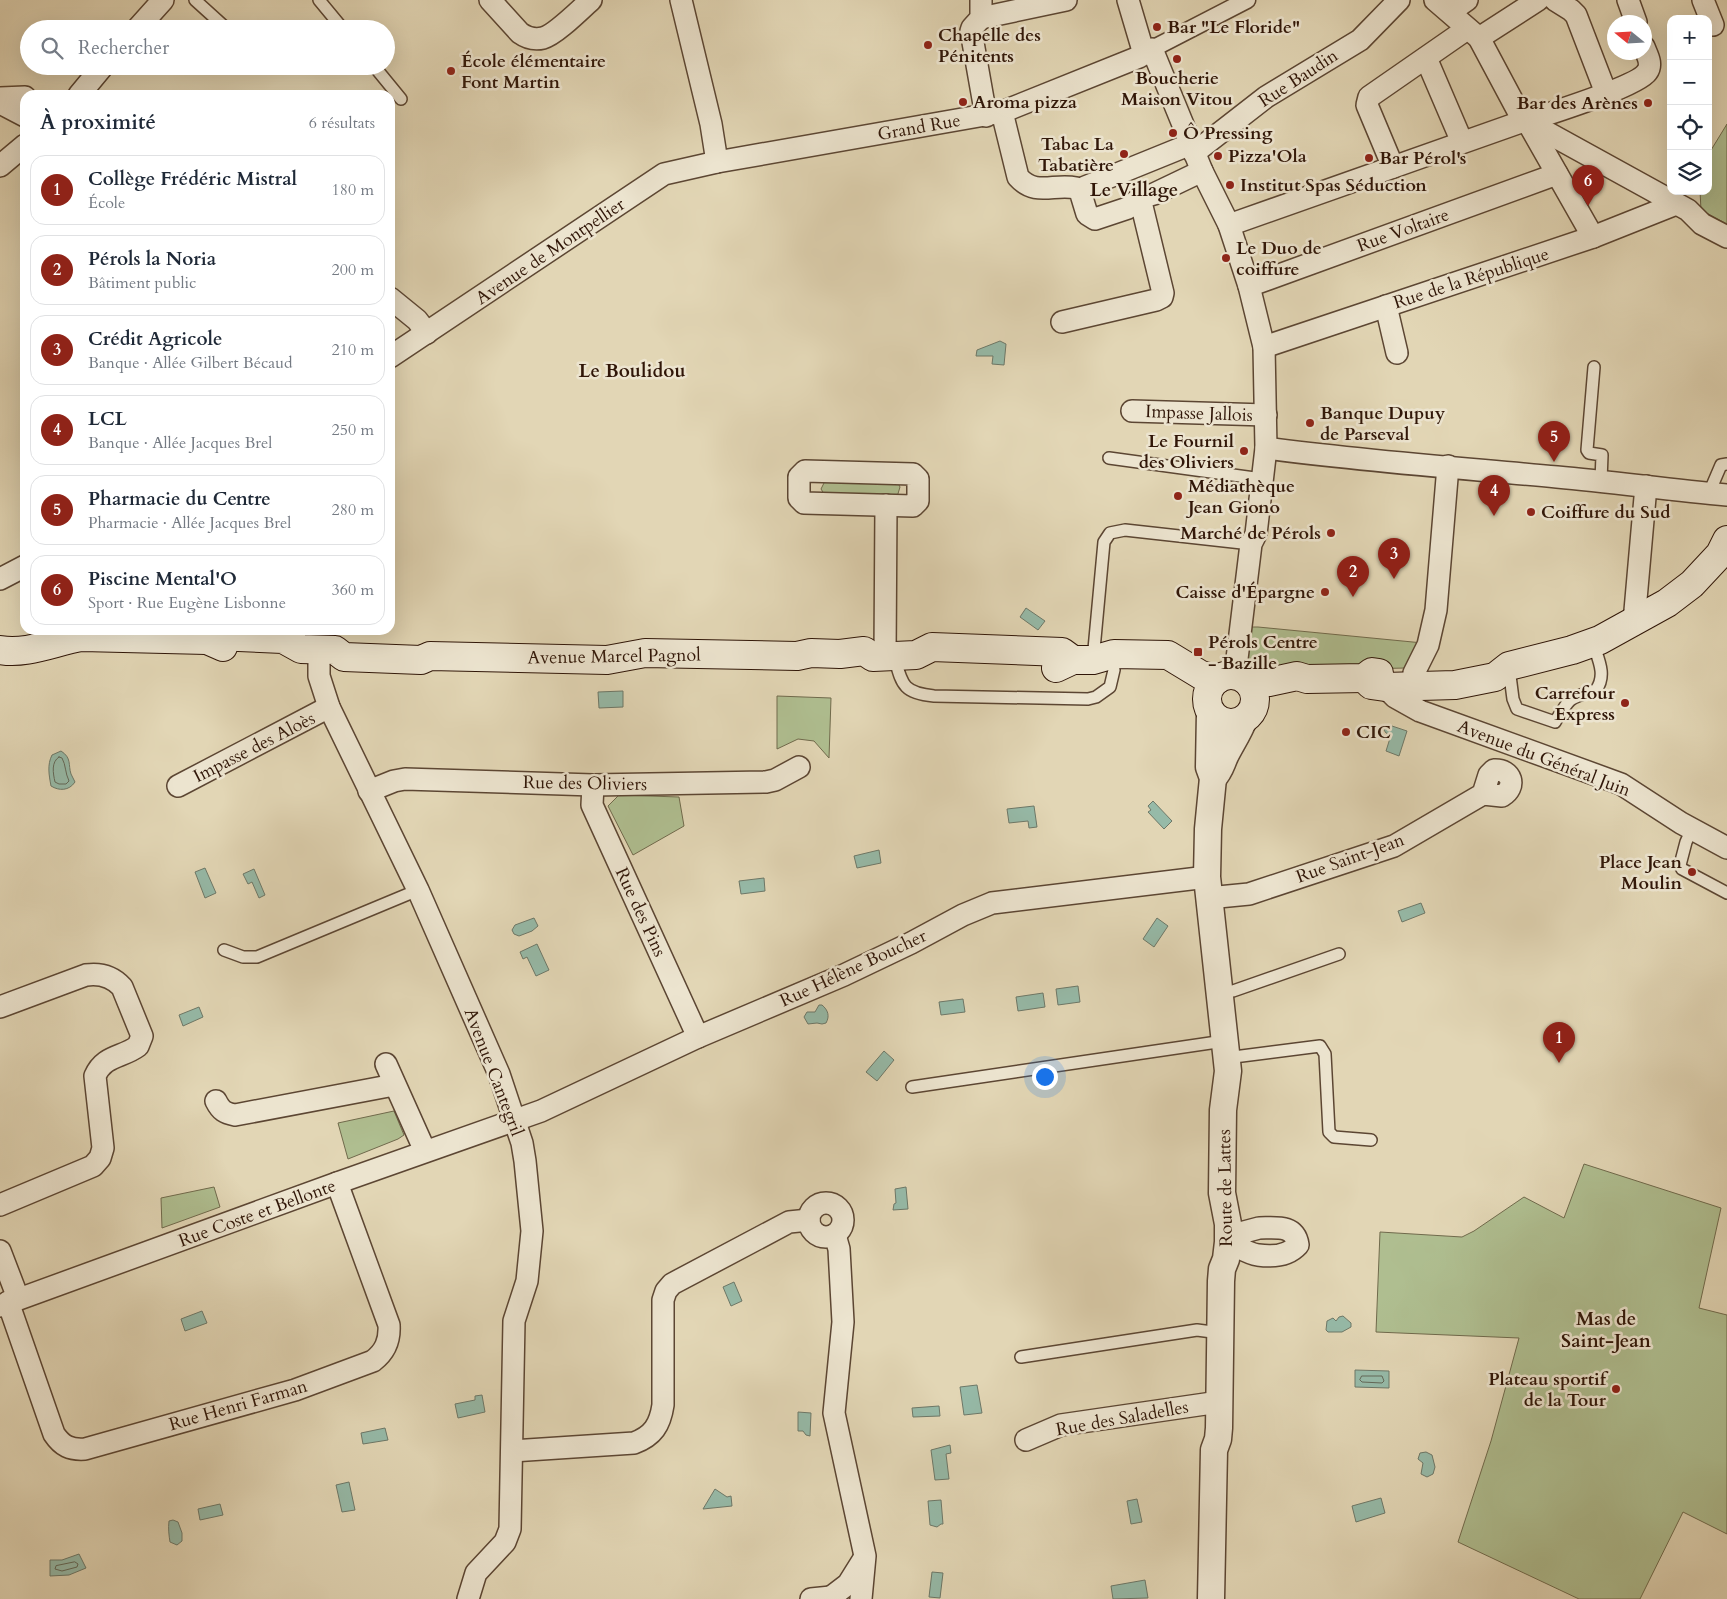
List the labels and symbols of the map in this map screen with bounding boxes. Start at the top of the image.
place label: Bar "Le Floride" [1167,15,1300,40]
north arrow [1607,15,1652,60]
marker: Bar "Le Floride" [1151,21,1163,33]
place label: Chapelle des Pénitents [938,23,1041,69]
marker: Chapelle des Pénitents [922,39,934,51]
street label: Rue Baudin [1254,43,1344,113]
place label: École élémentaire Font Martin [461,49,606,95]
marker: Boucherie Maison Vitou [1171,53,1183,65]
marker: École élémentaire Font Martin [445,65,457,77]
place label: Boucherie Maison Vitou [1121,66,1233,112]
place label: Aroma pizza [973,90,1077,115]
place label: Bar des Arènes [1516,91,1638,116]
marker: Aroma pizza [957,96,969,108]
marker: Bar des Arènes [1642,97,1654,109]
street label: Grand Rue [876,108,963,147]
place label: Ô Pressing [1183,121,1273,146]
marker: Ô Pressing [1167,127,1179,139]
place label: Tabac La Tabatière [1038,132,1114,178]
place label: Pizza'Ola [1228,144,1307,169]
place label: Bar Pérol's [1379,146,1466,171]
marker: Tabac La Tabatière [1118,148,1130,160]
marker: Pizza'Ola [1212,150,1224,162]
marker: Bar Pérol's [1363,152,1375,164]
pin: 6 [1572,165,1604,206]
place label: Institut Spas Séduction [1240,173,1427,198]
district label: Le Village [1090,177,1178,203]
marker: Institut Spas Séduction [1224,179,1236,191]
street label: Avenue de Montpellier [471,192,630,311]
street label: Rue Voltaire [1354,202,1453,259]
place label: Le Duo de coiffure [1236,236,1322,282]
street label: Rue de la République [1390,242,1552,315]
marker: Le Duo de coiffure [1220,252,1232,264]
district label: Le Boulidou [578,358,686,384]
street label: Impasse Jallois [1145,399,1253,428]
place label: Banque Dupuy de Parseval [1320,401,1446,447]
marker: Banque Dupuy de Parseval [1304,417,1316,429]
pin: 5 [1538,421,1570,462]
place label: Le Fournil des Oliviers [1139,429,1234,475]
marker: Le Fournil des Oliviers [1238,445,1250,457]
place label: Médiathèque Jean Giono [1185,474,1295,520]
pin: 4 [1478,475,1510,516]
marker: Médiathèque Jean Giono [1172,490,1184,502]
place label: Coiffure du Sud [1541,500,1671,525]
marker: Coiffure du Sud [1525,506,1537,518]
place label: Marché de Pérols [1180,521,1321,546]
marker: Marché de Pérols [1325,527,1337,539]
pin: 3 [1378,538,1410,579]
pin: 2 [1337,556,1369,597]
place label: Caisse d'Épargne [1175,580,1315,605]
marker: Caisse d'Épargne [1319,586,1331,598]
place label: Pérols Centre - Bazille [1208,630,1318,676]
street label: Avenue Marcel Pagnol [527,642,701,671]
marker: Pérols Centre - Bazille [1192,646,1204,658]
place label: Carrefour Express [1535,681,1616,727]
marker: Carrefour Express [1619,697,1631,709]
street label: Impasse des Aloès [189,706,319,789]
street label: Avenue du Général Juin [1454,714,1635,803]
place label: CIC [1356,720,1391,745]
marker: CIC [1340,726,1352,738]
street label: Rue des Oliviers [523,770,647,797]
street label: Rue Saint-Jean [1293,827,1408,890]
place label: Place Jean Moulin [1599,850,1682,896]
street label: Rue des Pins [609,863,672,961]
marker: Place Jean Moulin [1686,866,1698,878]
street label: Rue Hélène Boucher [776,923,931,1013]
street label: Avenue Cantegril [458,1005,530,1140]
pin: 1 [1543,1022,1575,1063]
your location [1032,1064,1058,1090]
street label: Route de Lattes [1212,1129,1239,1247]
street label: Rue Coste et Bellonte [175,1173,339,1254]
district label: Mas de Saint-Jean [1561,1306,1652,1354]
place label: Plateau sportif de la Tour [1488,1367,1609,1413]
street label: Rue Henri Farman [166,1374,311,1437]
marker: Plateau sportif de la Tour [1610,1383,1622,1395]
street label: Rue des Saladelles [1054,1395,1190,1442]

